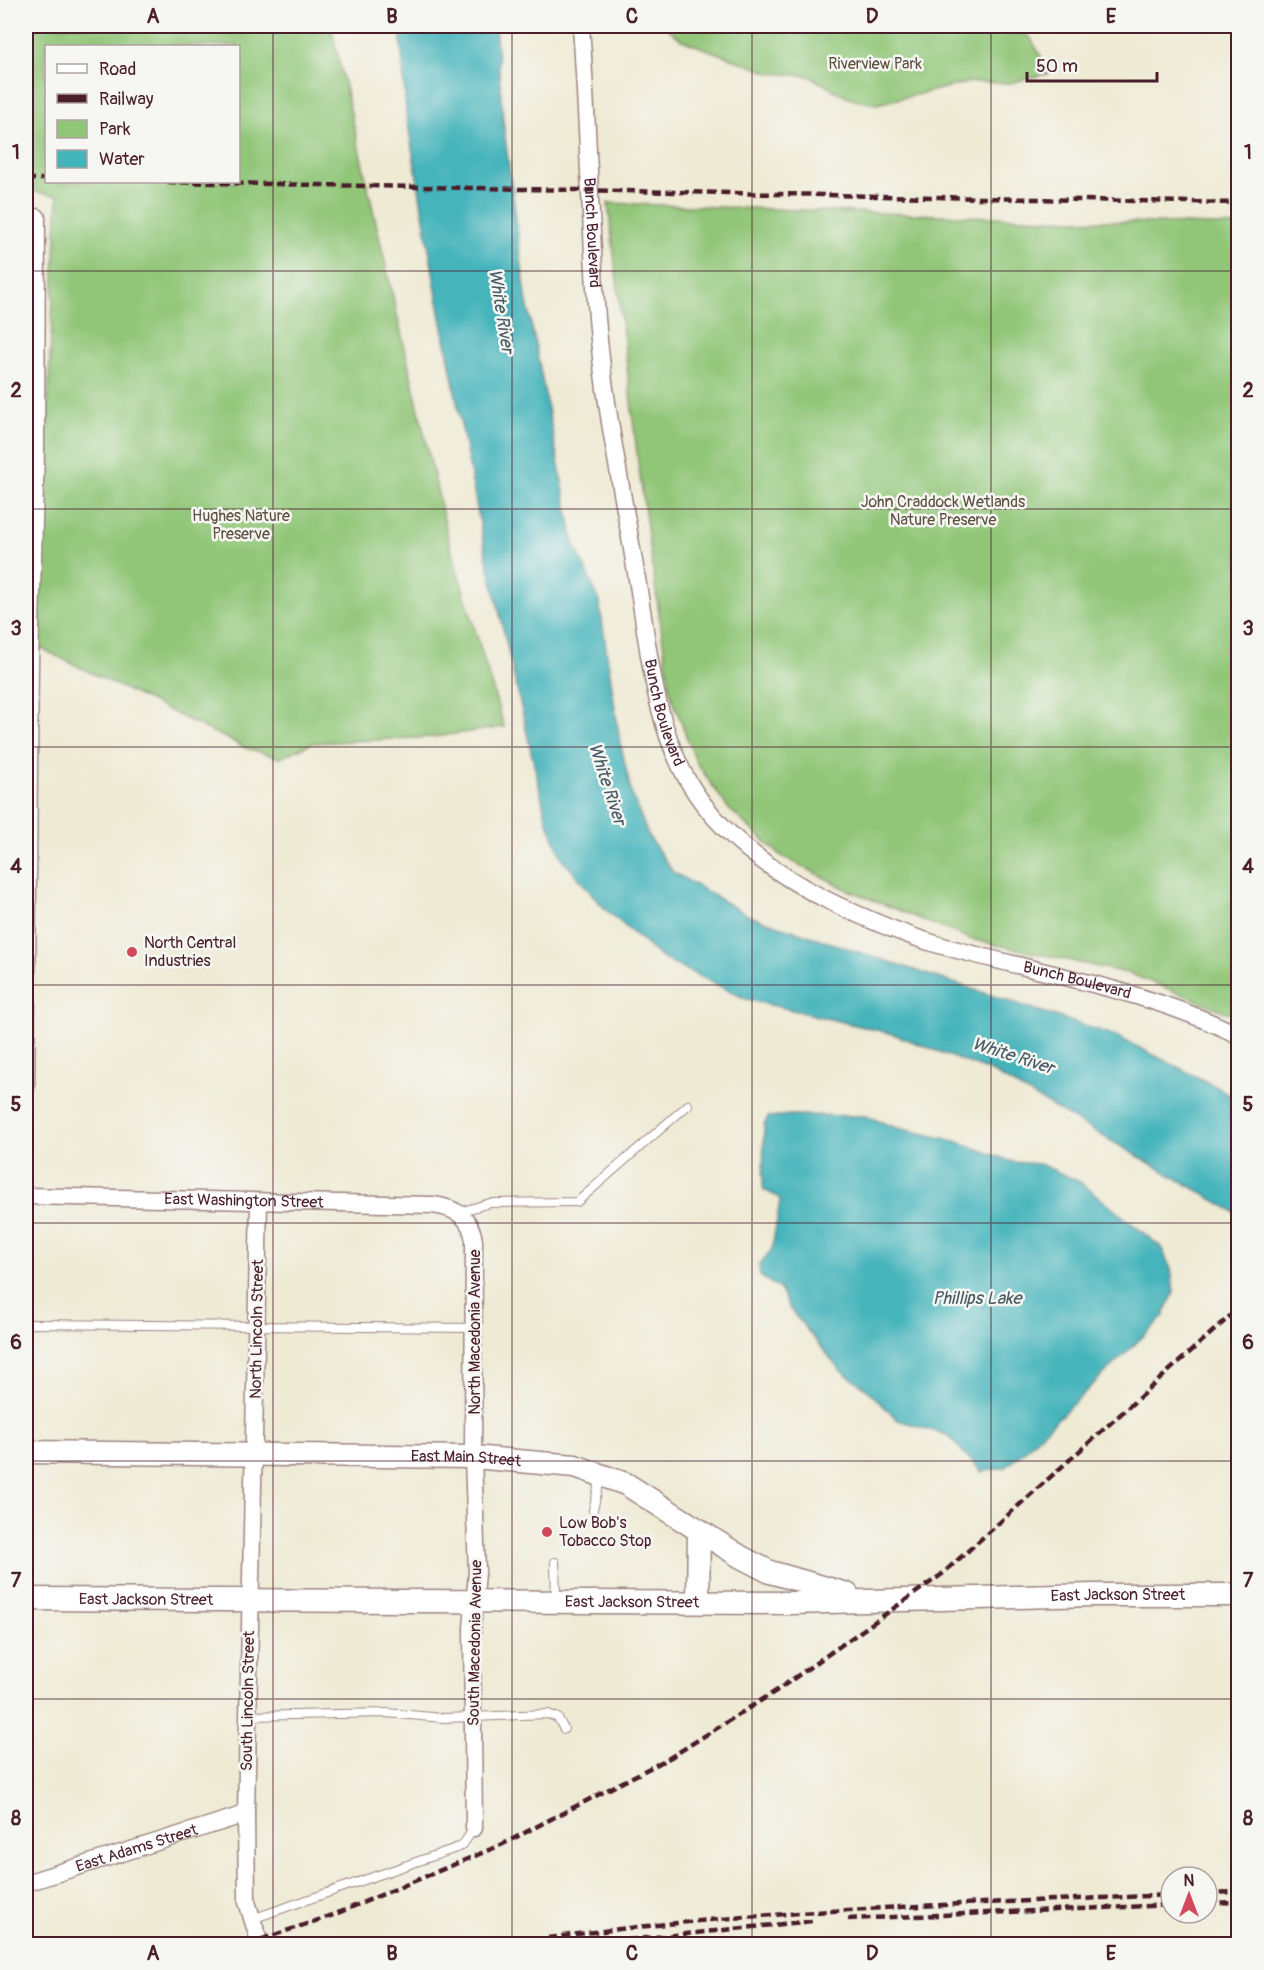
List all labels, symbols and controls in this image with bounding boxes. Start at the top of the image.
text: A [147,4,160,29]
text: B [386,4,398,29]
text: C [626,4,638,29]
text: D [866,4,879,29]
text: E [1106,4,1117,29]
legend [45,45,240,183]
scale bar [1027,45,1158,83]
park label: Riverview Park [828,54,922,74]
text: 50 m [1036,55,1078,78]
text: Road [99,58,136,81]
text: Railway [99,88,154,111]
text: Park [99,118,131,141]
text: 1 [12,140,20,165]
text: 1 [1244,140,1252,165]
text: Water [99,148,145,171]
street label: Bunch Boulevard [579,177,605,289]
water label: White River [483,267,519,357]
text: 2 [10,378,22,403]
text: 2 [1242,378,1254,403]
park label: John Craddock Wetlands Nature Preserve [861,492,1025,530]
park label: Hughes Nature Preserve [192,506,290,544]
text: 3 [10,616,22,641]
text: 3 [1242,616,1254,641]
street label: Bunch Boulevard [640,657,689,769]
water label: White River [583,740,632,830]
text: 4 [10,854,22,879]
text: 4 [1242,854,1254,879]
place label: North Central Industries [144,933,236,971]
marker: North Central Industries [125,945,139,959]
street label: Bunch Boulevard [1021,957,1133,1004]
water label: White River [969,1032,1059,1081]
text: 5 [11,1092,22,1117]
text: 5 [1243,1092,1254,1117]
street label: East Washington Street [164,1189,324,1213]
street label: North Macedonia Avenue [465,1249,485,1415]
street label: North Lincoln Street [246,1258,268,1399]
water label: Phillips Lake [933,1287,1024,1310]
text: 6 [10,1330,22,1355]
text: 6 [1242,1330,1254,1355]
street label: East Main Street [411,1446,522,1471]
place label: Low Bob's Tobacco Stop [559,1513,651,1551]
marker: Low Bob's Tobacco Stop [540,1525,554,1539]
street label: South Macedonia Avenue [464,1560,486,1726]
text: 7 [11,1568,22,1593]
text: 7 [1243,1568,1254,1593]
street label: East Jackson Street [1050,1585,1186,1606]
street label: East Jackson Street [79,1589,214,1610]
street label: East Jackson Street [565,1592,700,1613]
street label: South Lincoln Street [237,1630,259,1771]
text: 8 [11,1806,21,1831]
text: 8 [1243,1806,1253,1831]
street label: East Adams Street [73,1820,201,1877]
north arrow [1159,1865,1219,1925]
text: N [1184,1871,1195,1891]
text: A [147,1941,160,1966]
text: B [386,1941,398,1966]
text: C [626,1941,638,1966]
text: D [866,1941,879,1966]
text: E [1106,1941,1117,1966]

